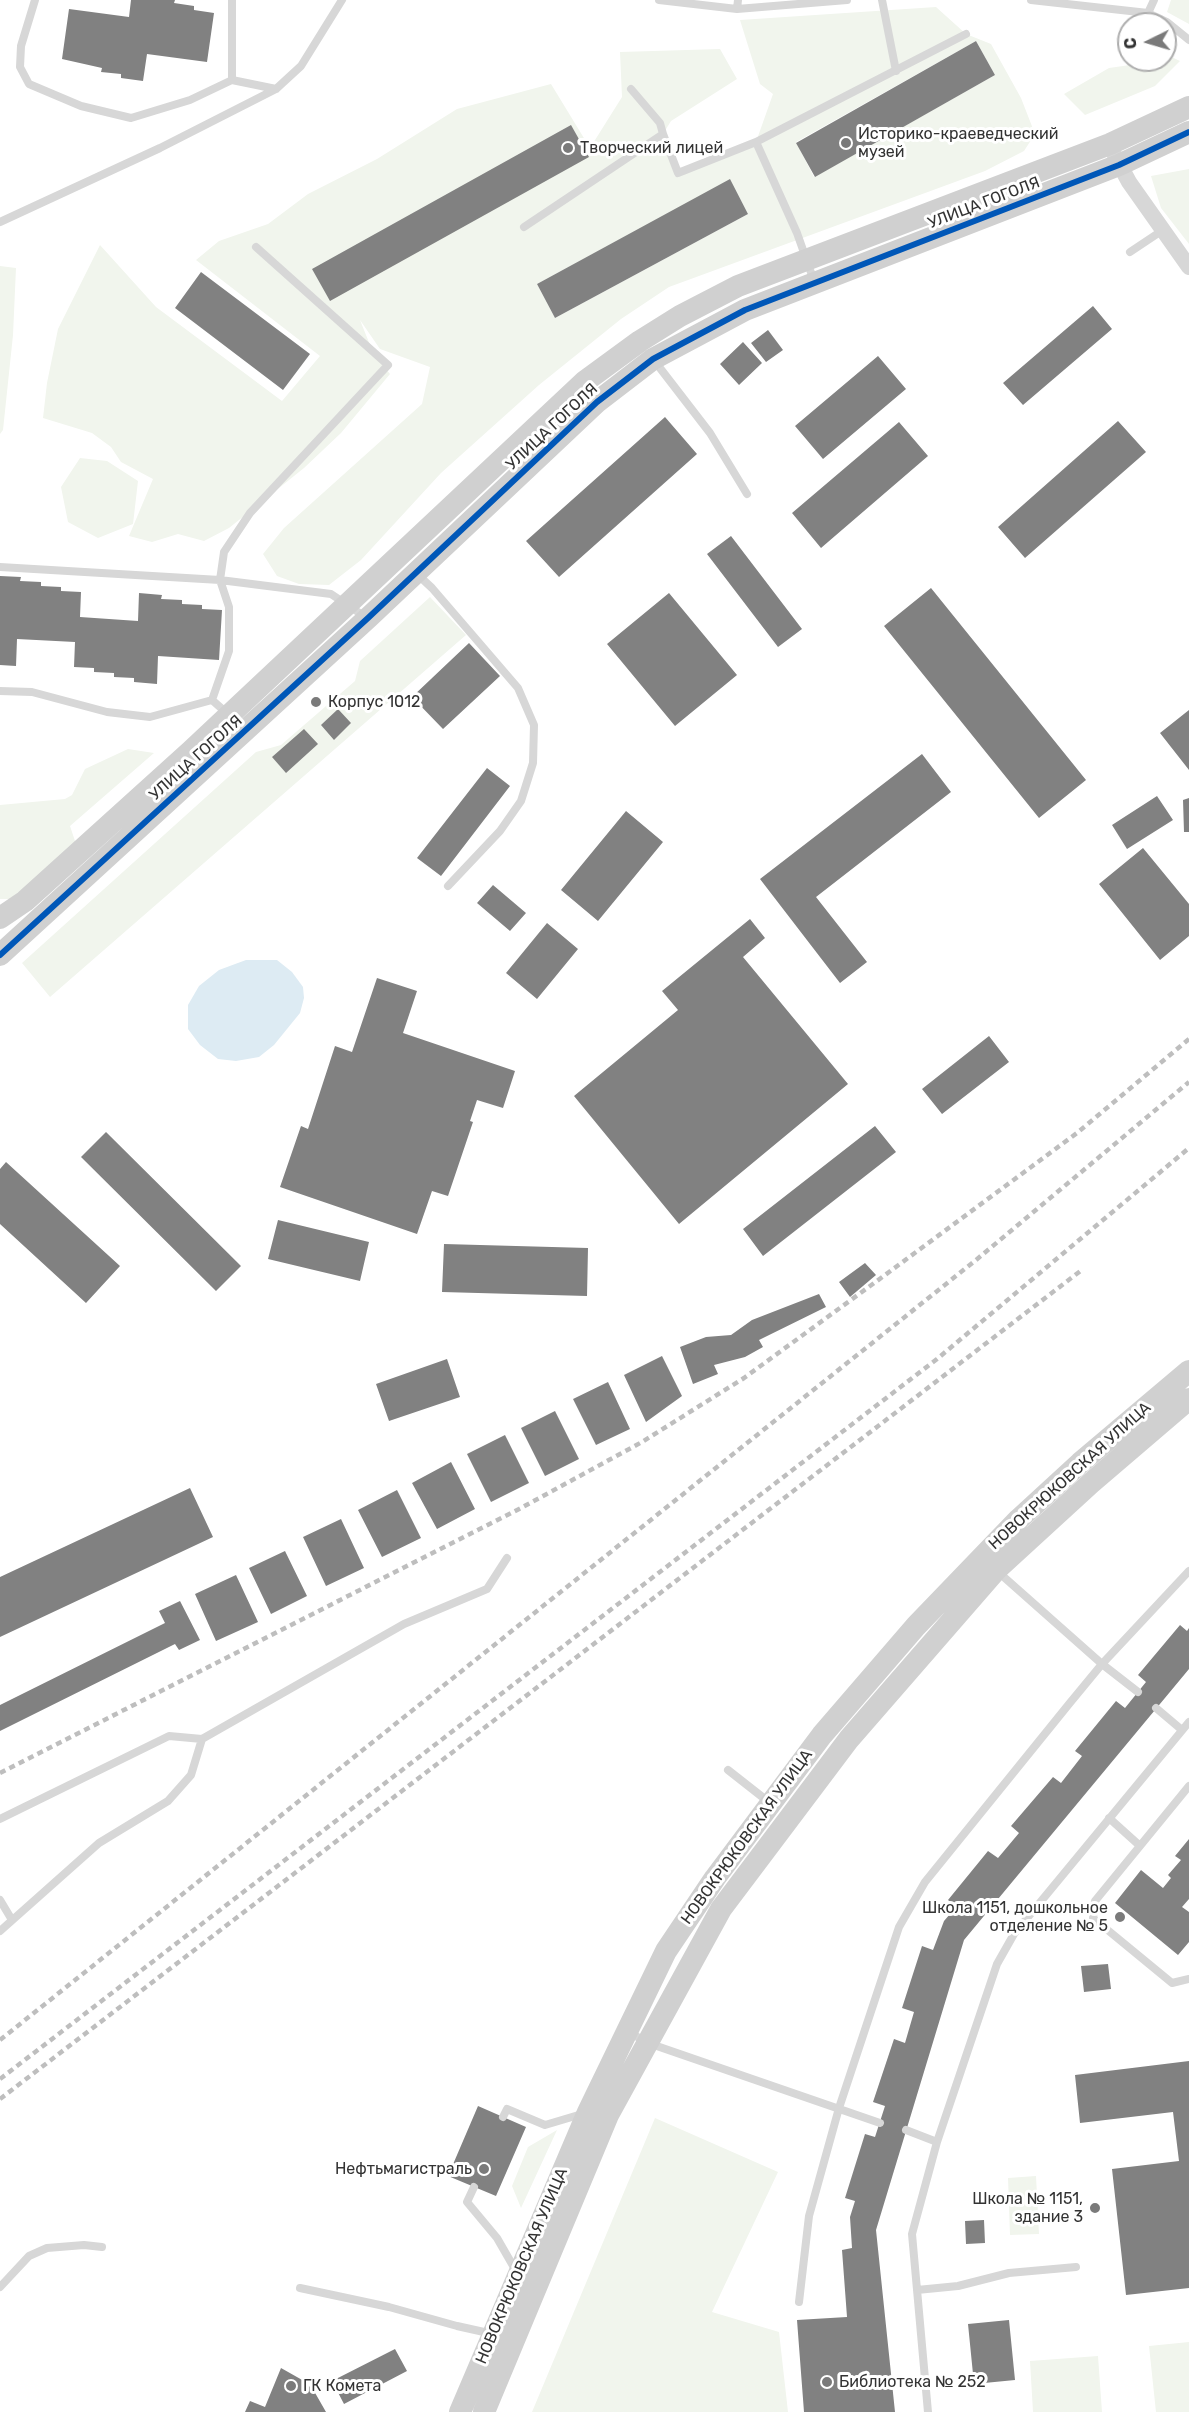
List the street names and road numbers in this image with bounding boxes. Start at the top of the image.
street label: УЛИЦА ГОГОЛЯ [925,173,1043,233]
street label: УЛИЦА ГОГОЛЯ [502,380,602,474]
street label: УЛИЦА ГОГОЛЯ [146,711,246,805]
street label: НОВОКРЮКОВСКАЯ УЛИЦА [985,1398,1155,1554]
street label: НОВОКРЮКОВСКАЯ УЛИЦА [677,1746,817,1928]
street label: НОВОКРЮКОВСКАЯ УЛИЦА [472,2165,572,2367]

